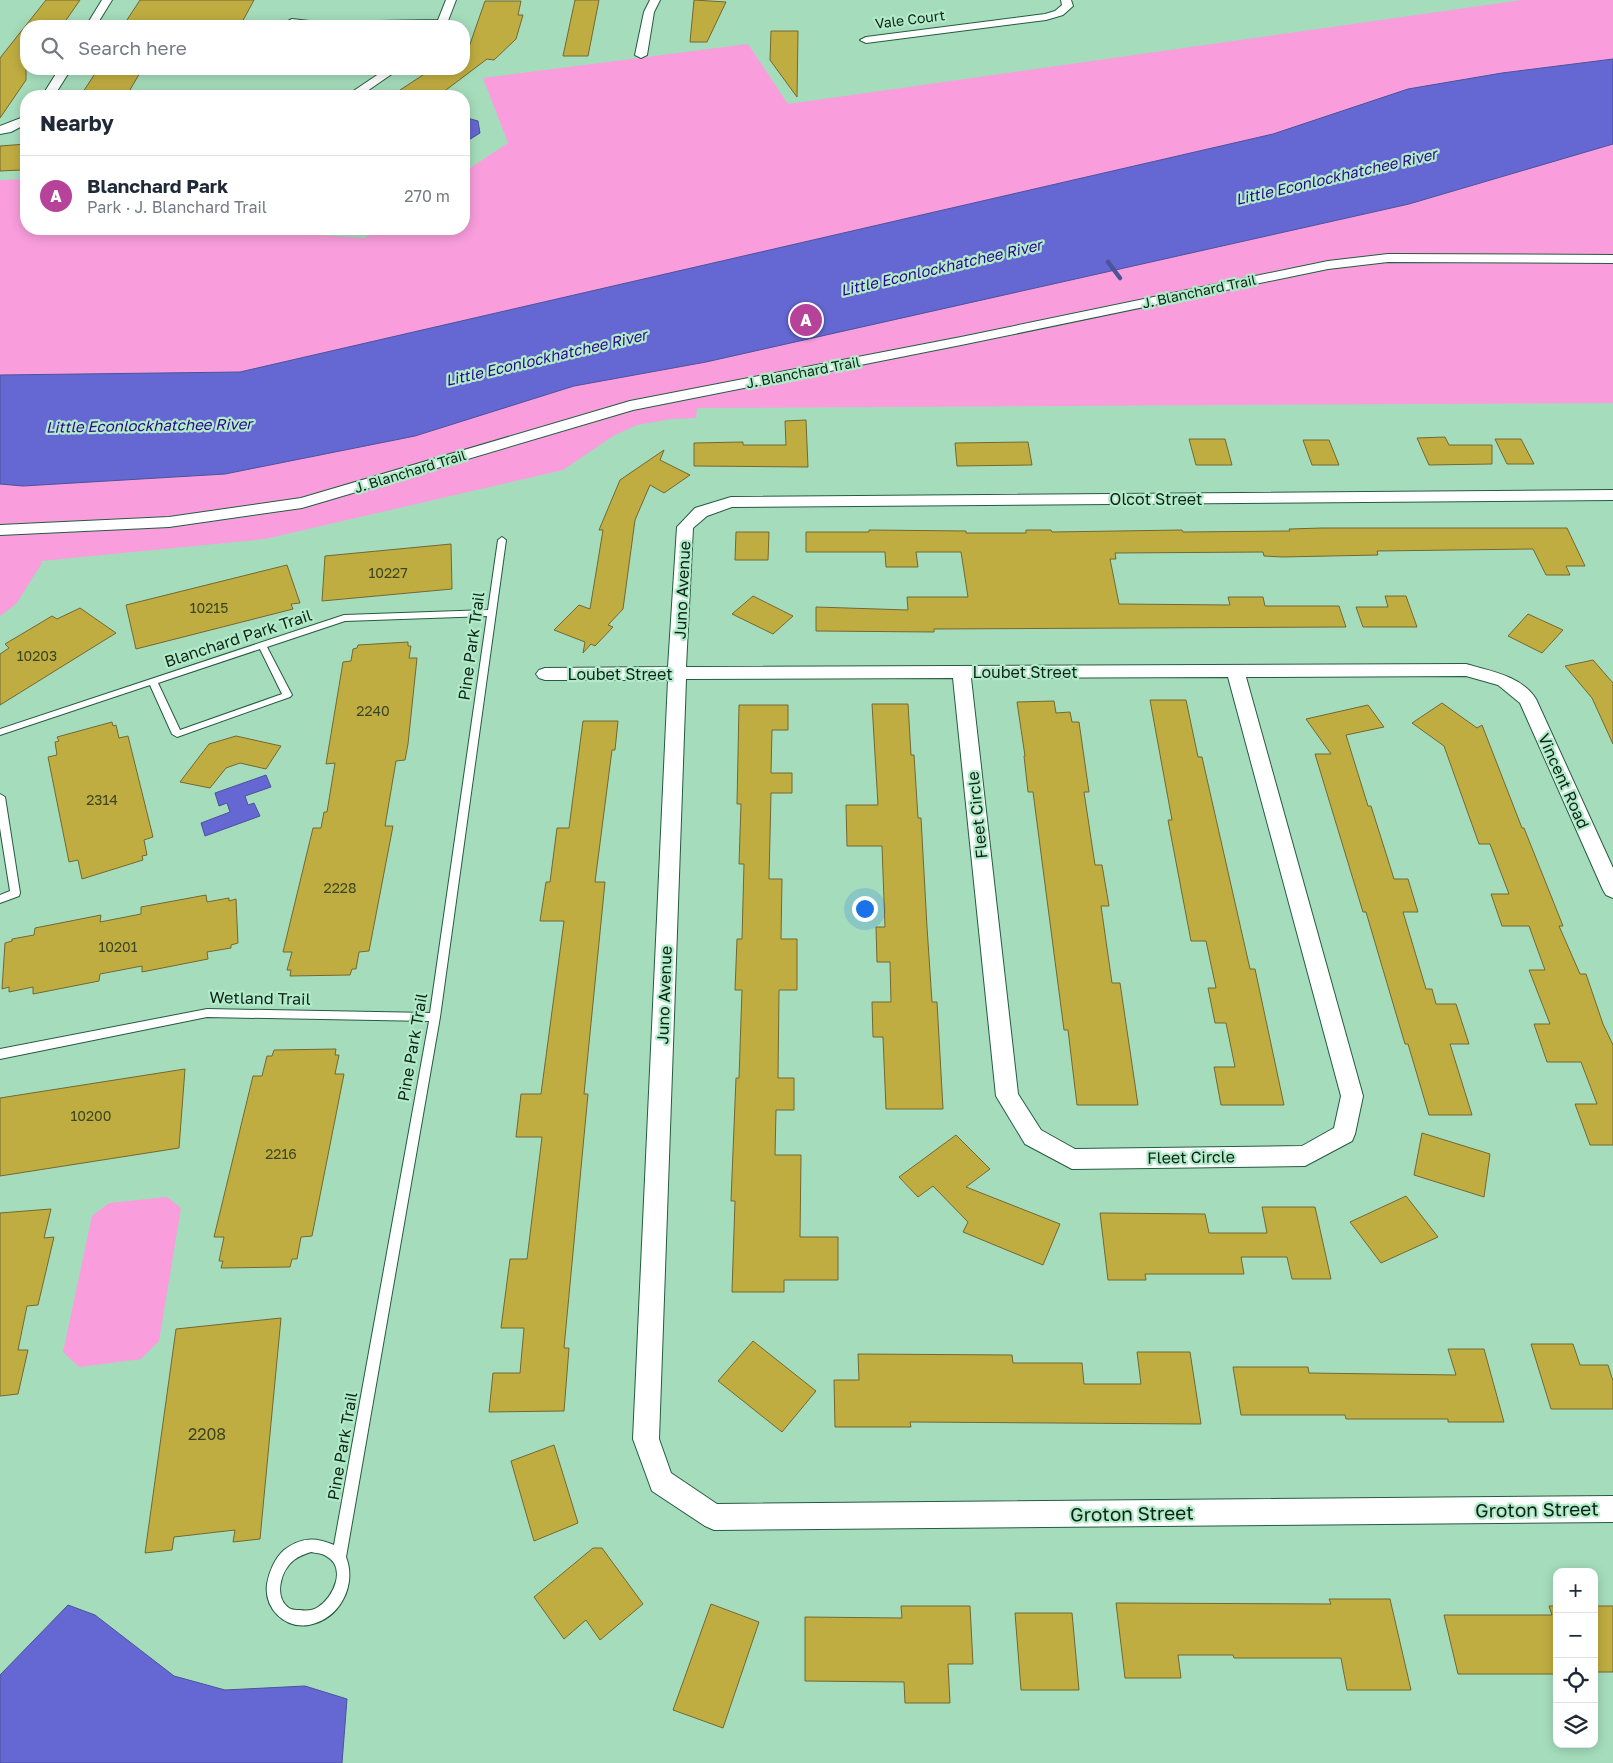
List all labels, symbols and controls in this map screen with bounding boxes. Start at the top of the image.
street label: Vale Court [874,6,946,32]
search box [20,20,470,75]
icon: search [38,34,66,62]
text: Search here [78,36,187,59]
text: Nearby [40,110,114,136]
water label: Little Econlockhatchee River [1234,144,1441,208]
text: Blanchard Park [87,174,228,197]
text: A [50,186,62,206]
text: 270 m [404,186,450,206]
text: Park · J. Blanchard Trail [87,197,267,217]
water label: Little Econlockhatchee River [839,235,1046,299]
street label: J. Blanchard Trail [1141,271,1257,311]
pin: A [790,301,822,339]
water label: Little Econlockhatchee River [444,325,651,389]
street label: J. Blanchard Trail [744,353,862,391]
water label: Little Econlockhatchee River [46,414,254,436]
street label: J. Blanchard Trail [352,446,468,496]
street label: Olcot Street [1110,489,1202,509]
street label: Juno Avenue [669,540,695,640]
house number: 10227 [368,564,408,581]
street label: Pine Park Trail [453,590,489,702]
house number: 10215 [190,599,228,616]
street label: Blanchard Park Trail [162,605,314,671]
house number: 10203 [17,647,57,664]
street label: Loubet Street [972,662,1078,682]
street label: Loubet Street [567,664,673,684]
house number: 2240 [356,702,390,719]
street label: Vincent Road [1534,730,1594,832]
street label: Fleet Circle [962,770,992,860]
house number: 2314 [86,791,118,808]
house number: 2228 [324,879,356,896]
your location [852,896,878,922]
house number: 10201 [98,938,138,955]
street label: Juno Avenue [652,945,676,1045]
street label: Wetland Trail [209,987,311,1009]
street label: Pine Park Trail [393,991,431,1103]
house number: 10200 [71,1107,111,1124]
house number: 2216 [265,1145,297,1162]
street label: Fleet Circle [1147,1146,1235,1168]
street label: Pine Park Trail [323,1390,361,1502]
house number: 2208 [188,1424,226,1444]
street label: Groton Street [1475,1496,1599,1522]
street label: Groton Street [1070,1500,1194,1526]
map controls [1553,1568,1598,1748]
button: + [1553,1568,1598,1613]
button: − [1553,1613,1598,1658]
button: locate [1553,1658,1598,1703]
button: layers [1553,1703,1598,1748]

